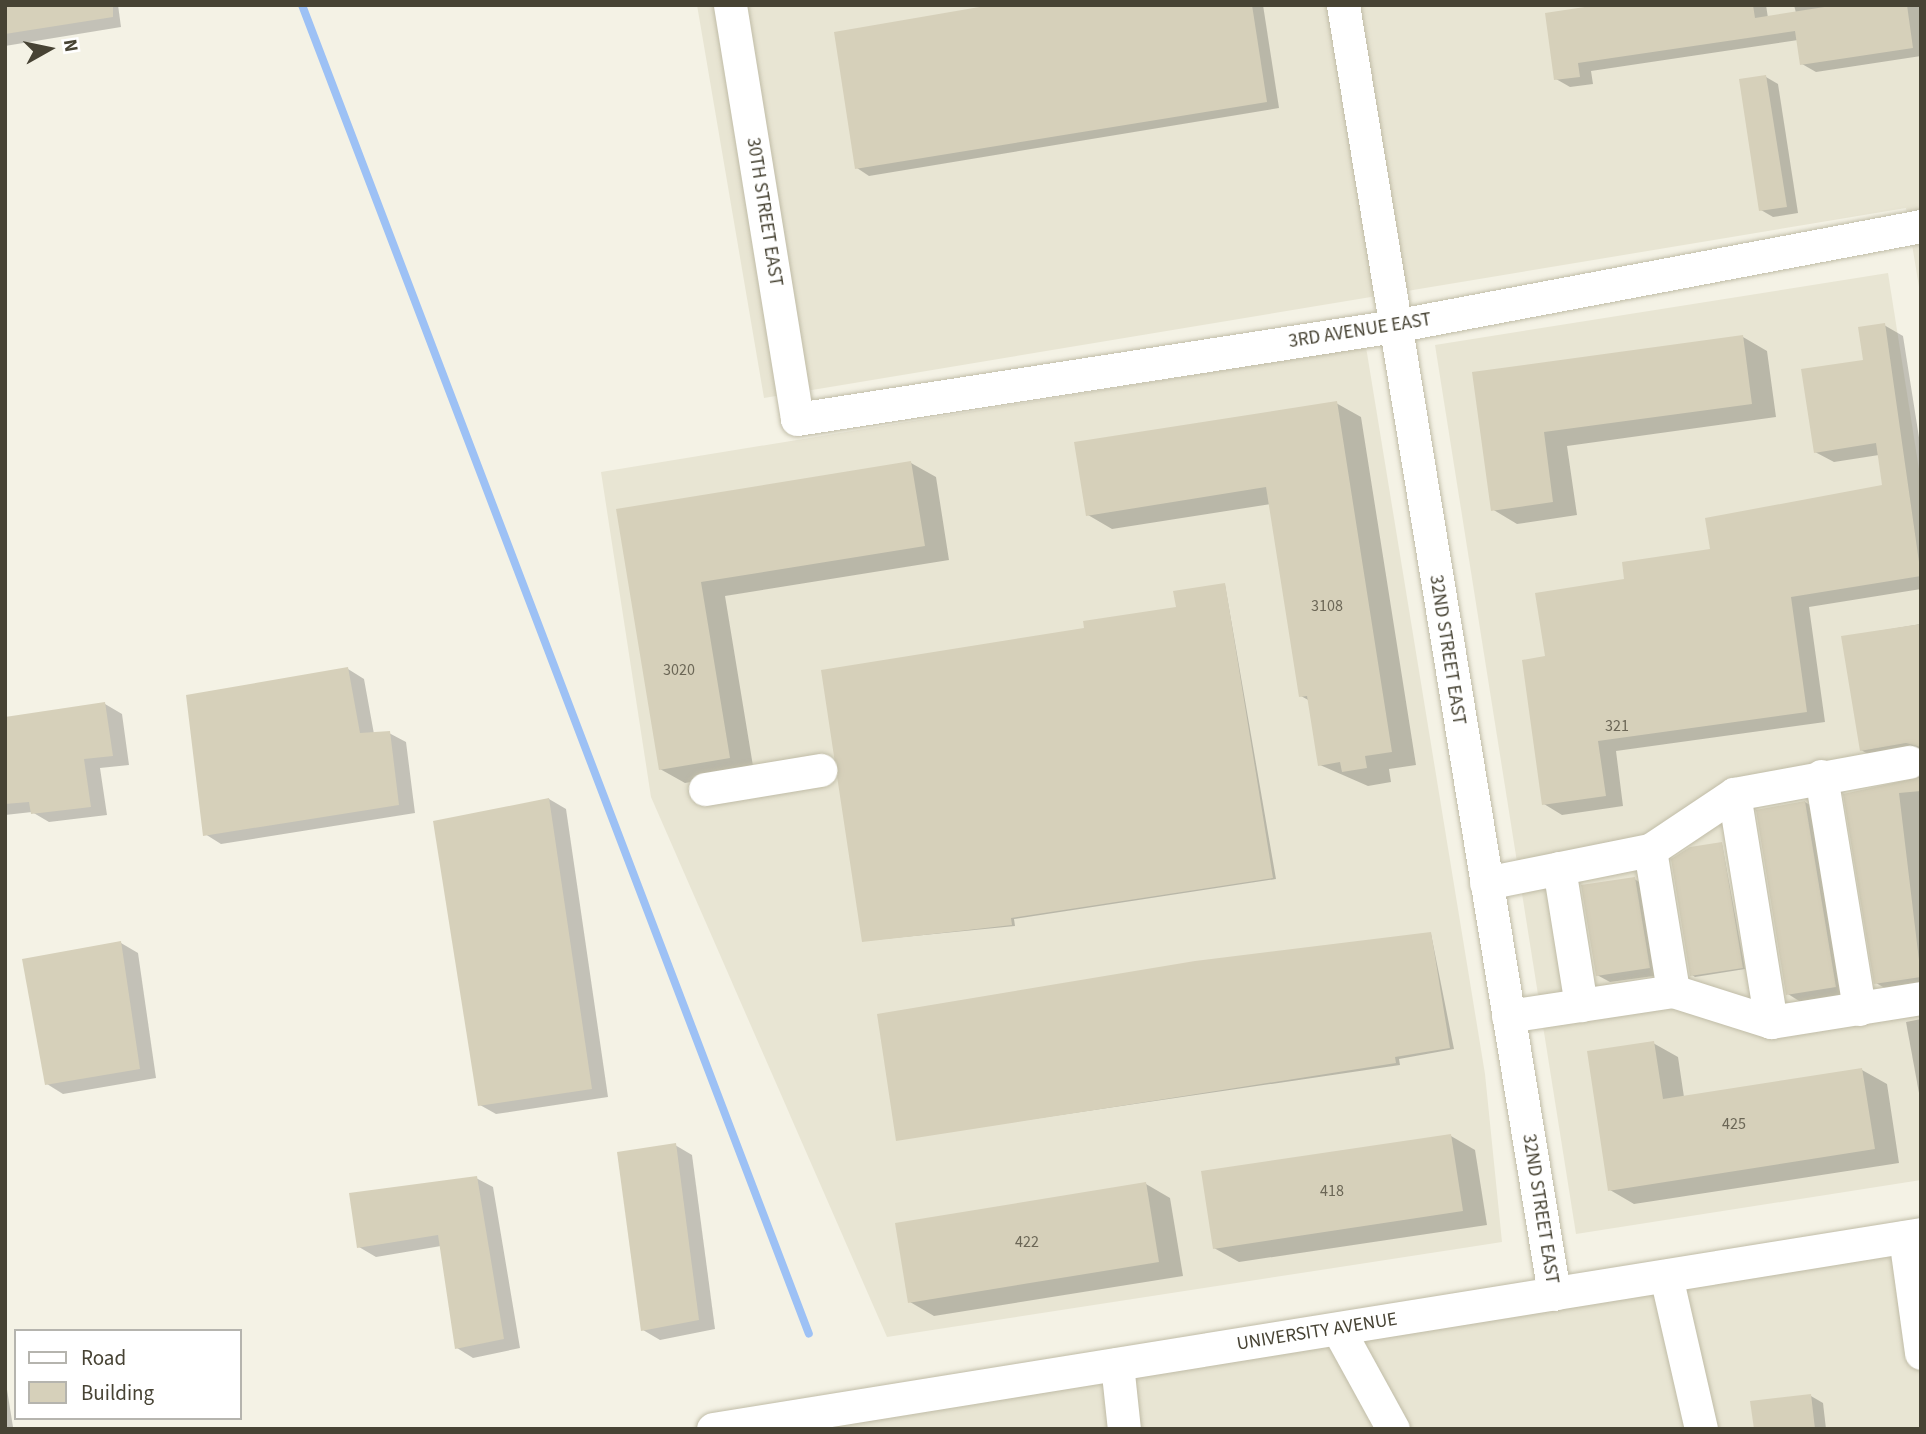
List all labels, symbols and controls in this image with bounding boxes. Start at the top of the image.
north arrow [14,14,84,84]
text: N [56,37,85,54]
street label: 30TH STREET EAST [741,136,787,288]
street label: 3RD AVENUE EAST [1287,308,1433,354]
street label: 32ND STREET EAST [1424,573,1470,727]
house number: 3108 [1311,596,1343,616]
house number: 3020 [663,660,695,680]
house number: 321 [1605,716,1629,736]
house number: 425 [1722,1114,1746,1134]
street label: 32ND STREET EAST [1517,1132,1563,1286]
house number: 418 [1320,1181,1344,1201]
house number: 422 [1015,1232,1039,1252]
street label: UNIVERSITY AVENUE [1235,1308,1399,1356]
legend [14,1329,242,1420]
text: Road [81,1343,126,1373]
text: Building [81,1378,154,1408]

